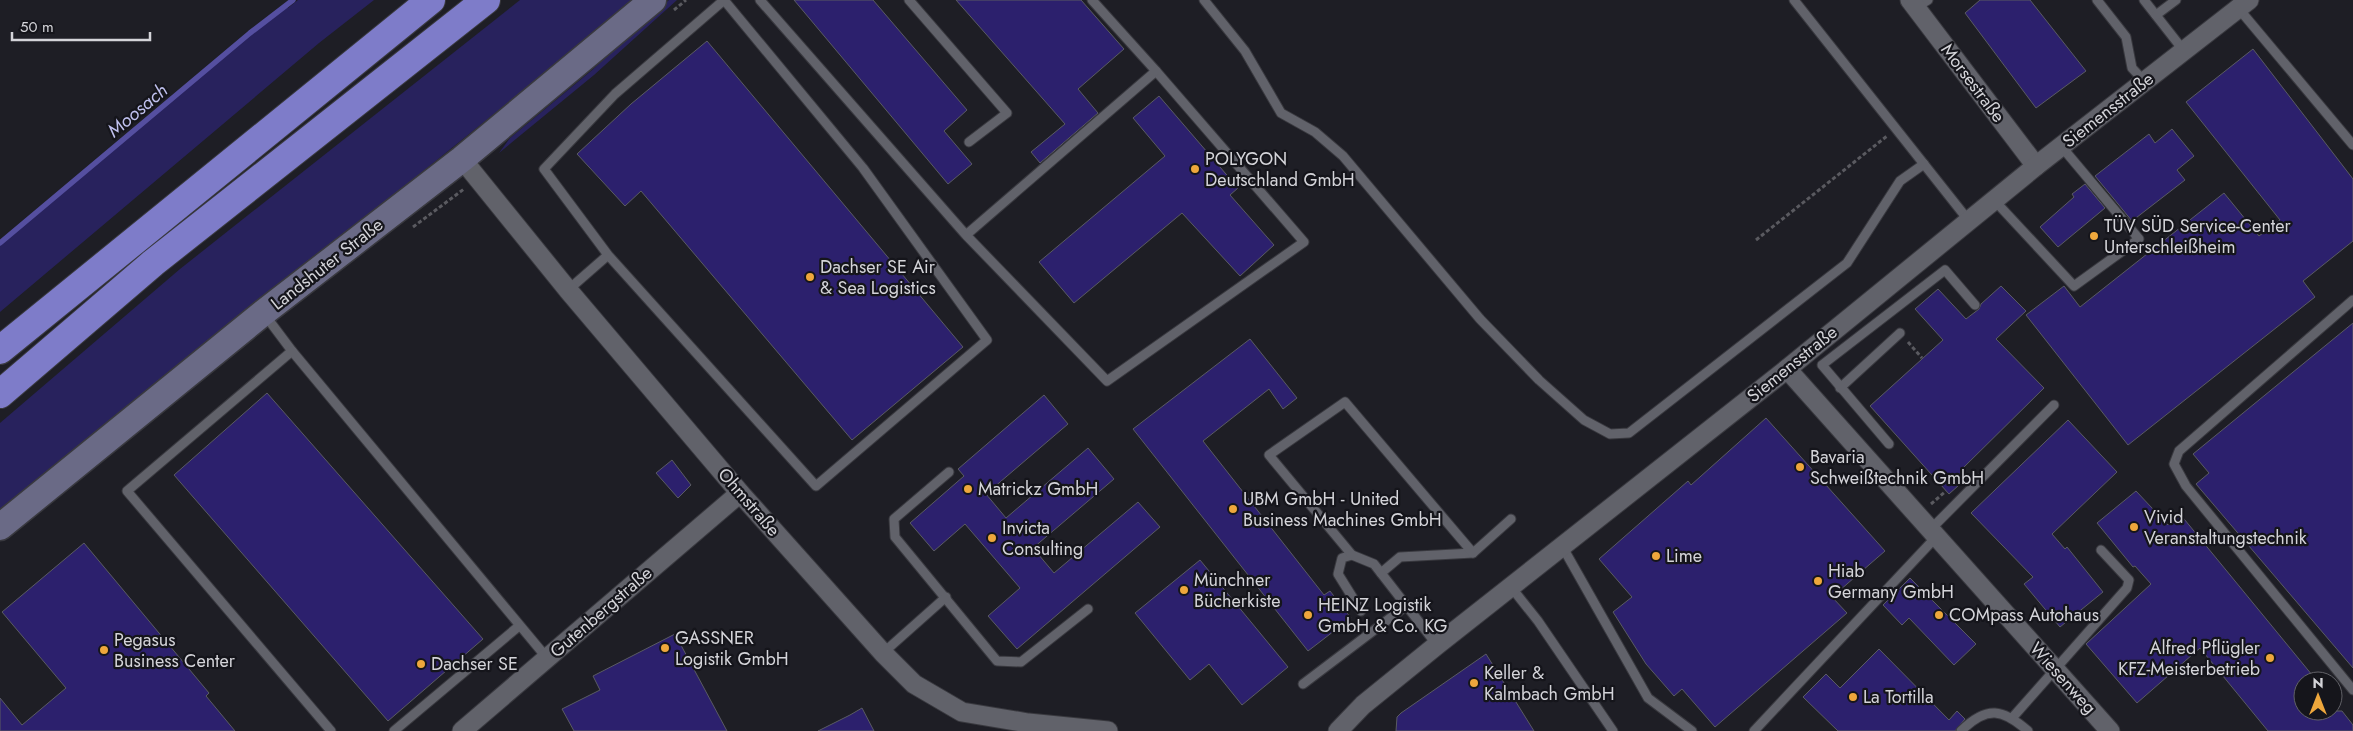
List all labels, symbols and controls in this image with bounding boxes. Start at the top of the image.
scale bar [12,10,150,42]
text: 50 m [20,16,54,38]
street label: Morsestraße [1935,38,2011,128]
street label: Siemensstraße [2057,66,2159,154]
water label: Moosach [101,77,173,144]
place label: POLYGON Deutschland GmbH [1205,146,1355,193]
marker: POLYGON Deutschland GmbH [1189,163,1201,175]
street label: Landshuter Straße [265,212,389,316]
place label: TÜV SÜD Service-Center Unterschleißheim [2104,213,2291,260]
marker: TÜV SÜD Service-Center Unterschleißheim [2088,230,2100,242]
place label: Dachser SE Air & Sea Logistics [820,254,936,301]
marker: Dachser SE Air & Sea Logistics [804,271,816,283]
street label: Siemensstraße [1741,319,1843,409]
place label: Bavaria Schweißtechnik GmbH [1810,444,1984,491]
marker: Bavaria Schweißtechnik GmbH [1794,461,1806,473]
street label: Ohmstraße [712,462,786,542]
place label: Matrickz GmbH [978,476,1098,502]
marker: Matrickz GmbH [962,483,974,495]
place label: UBM GmbH - United Business Machines GmbH [1243,486,1442,533]
marker: UBM GmbH - United Business Machines GmbH [1227,503,1239,515]
place label: Vivid Veranstaltungstechnik [2144,504,2307,551]
place label: Invicta Consulting [1002,515,1083,562]
marker: Vivid Veranstaltungstechnik [2128,521,2140,533]
marker: Invicta Consulting [986,532,998,544]
place label: Lime [1666,543,1702,569]
marker: Lime [1650,550,1662,562]
place label: Hiab Germany GmbH [1828,558,1954,605]
street label: Gutenbergstraße [544,560,658,664]
place label: Münchner Bücherkiste [1194,567,1280,614]
marker: Hiab Germany GmbH [1812,575,1824,587]
marker: Münchner Bücherkiste [1178,584,1190,596]
place label: HEINZ Logistik GmbH & Co. KG [1318,592,1447,639]
place label: COMpass Autohaus [1949,602,2099,628]
marker: HEINZ Logistik GmbH & Co. KG [1302,609,1314,621]
marker: COMpass Autohaus [1933,609,1945,621]
place label: GASSNER Logistik GmbH [675,625,789,672]
place label: Pegasus Business Center [114,627,236,674]
place label: Alfred Pflügler KFZ-Meisterbetrieb [2118,635,2261,682]
street label: Wiesenweg [2024,636,2102,720]
marker: GASSNER Logistik GmbH [659,642,671,654]
marker: Pegasus Business Center [98,644,110,656]
place label: Dachser SE [431,651,518,677]
marker: Alfred Pflügler KFZ-Meisterbetrieb [2264,652,2276,664]
marker: Dachser SE [415,658,427,670]
place label: Keller & Kalmbach GmbH [1484,660,1615,707]
north arrow [2293,671,2343,721]
text: N [2312,673,2324,693]
marker: Keller & Kalmbach GmbH [1468,677,1480,689]
place label: La Tortilla [1863,684,1934,710]
marker: La Tortilla [1847,691,1859,703]

